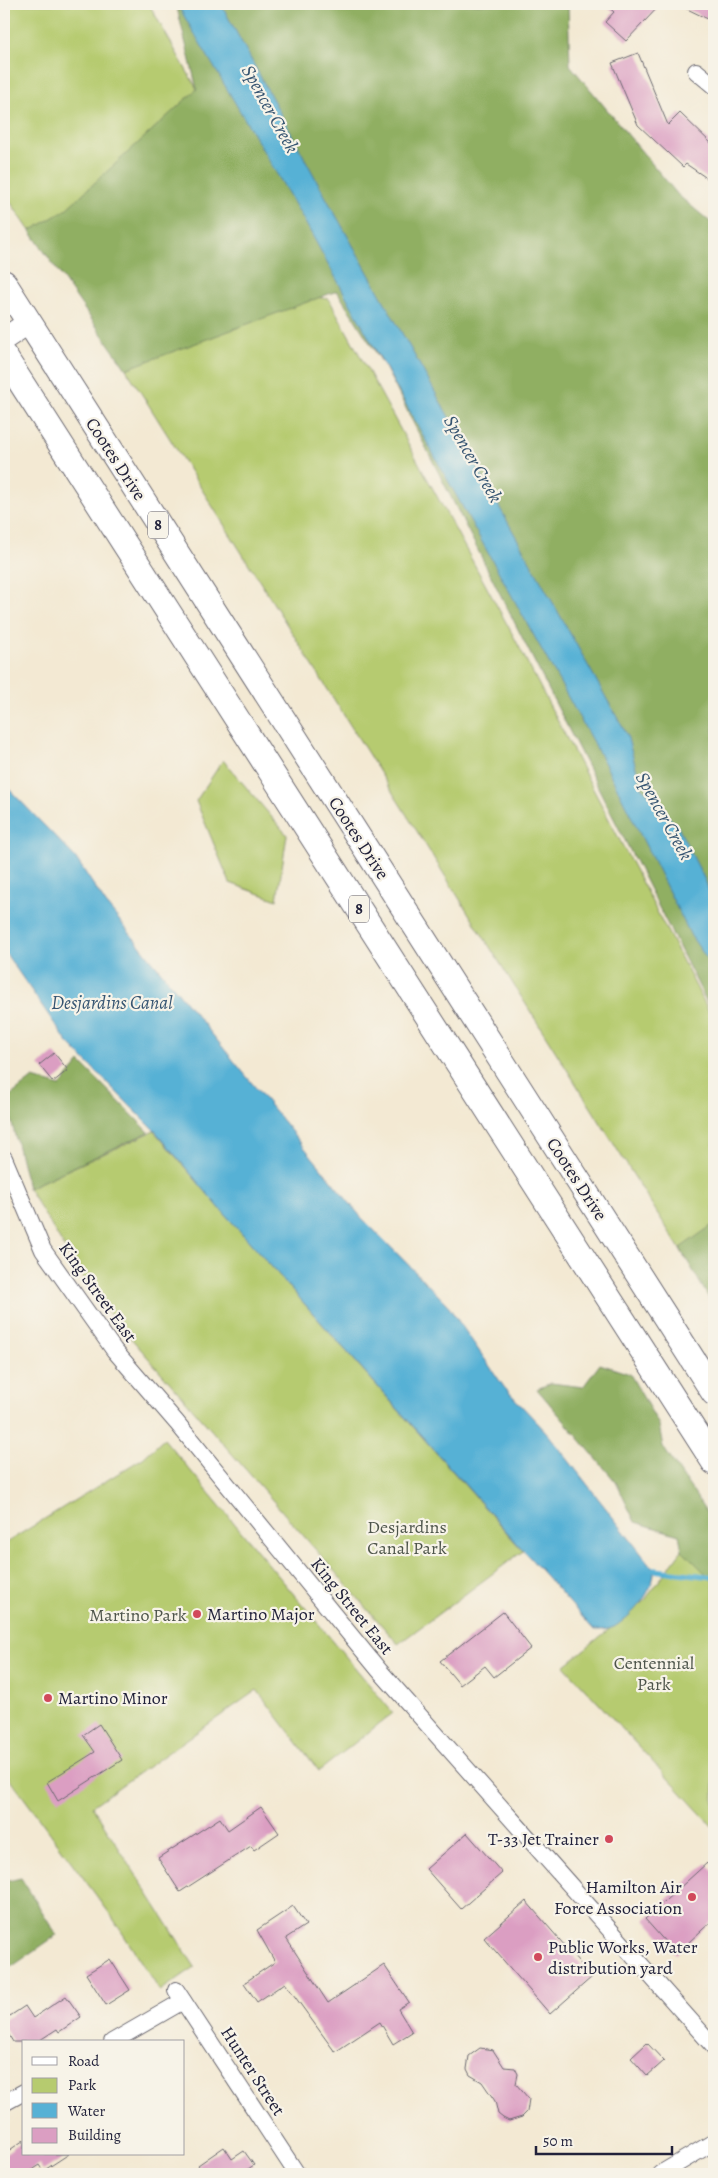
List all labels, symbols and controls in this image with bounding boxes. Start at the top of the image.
water label: Spencer Creek [235,60,305,158]
water label: Spencer Creek [437,410,509,508]
street label: Cootes Drive [80,413,152,505]
road number: 8 [148,512,168,538]
water label: Spencer Creek [629,767,699,865]
street label: Cootes Drive [323,792,395,884]
road number: 8 [349,896,369,922]
water label: Desjardins Canal [51,990,173,1016]
street label: Cootes Drive [541,1133,613,1225]
street label: King Street East [53,1237,143,1347]
park label: Desjardins Canal Park [367,1515,447,1560]
street label: King Street East [305,1552,399,1660]
place label: Martino Major [207,1602,315,1626]
park label: Martino Park [89,1603,187,1627]
marker: Martino Major [191,1608,203,1620]
park label: Centennial Park [614,1651,695,1696]
place label: Martino Minor [58,1686,168,1710]
marker: Martino Minor [42,1692,54,1704]
place label: T-33 Jet Trainer [488,1827,599,1851]
marker: T-33 Jet Trainer [603,1833,615,1845]
place label: Hamilton Air Force Association [554,1875,682,1920]
marker: Hamilton Air Force Association [686,1891,698,1903]
place label: Public Works, Water distribution yard [548,1935,698,1980]
marker: Public Works, Water distribution yard [532,1951,544,1963]
street label: Hunter Street [215,2022,291,2120]
legend [22,2040,185,2156]
text: Road [68,2051,100,2071]
text: Park [68,2075,97,2095]
text: Water [67,2101,105,2121]
scale bar [536,2123,672,2155]
text: Building [68,2125,121,2145]
text: 50 m [543,2131,573,2151]

